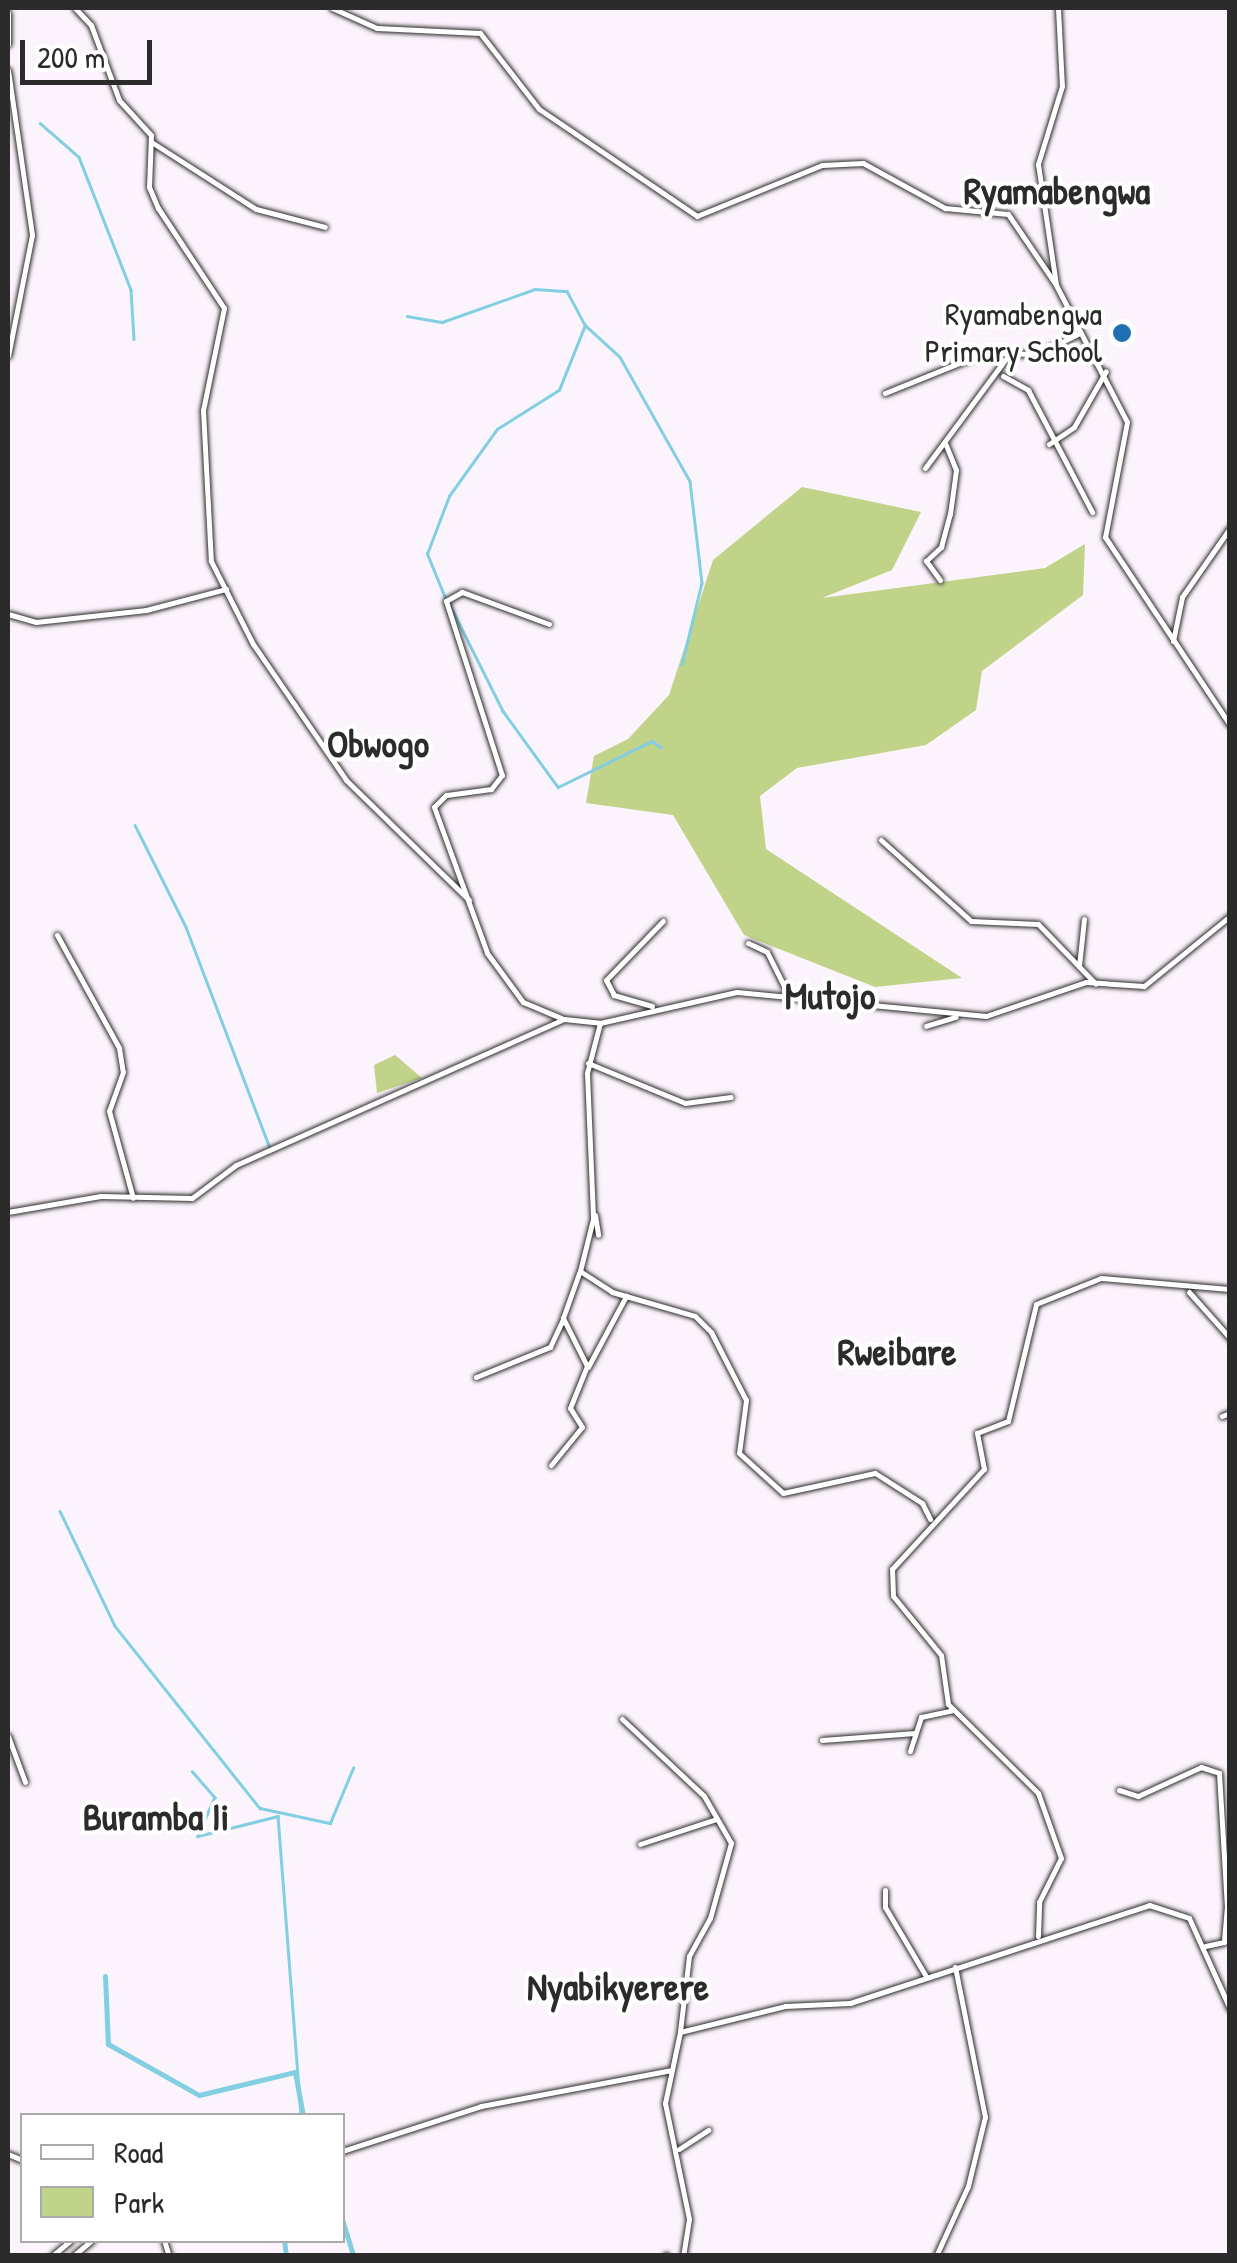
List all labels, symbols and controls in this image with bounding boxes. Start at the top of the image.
scale bar [25,20,158,82]
text: 200 m [37,37,105,77]
district label: Ryamabengwa [964,168,1150,214]
place label: Ryamabengwa Primary School [925,296,1102,371]
marker: Ryamabengwa Primary School [1111,322,1133,344]
district label: Obwogo [327,721,429,767]
district label: Mutojo [785,973,875,1019]
district label: Rweibare [838,1329,956,1375]
district label: Buramba Ii [83,1794,229,1840]
district label: Nyabikyerere [527,1964,709,2010]
legend [20,2113,345,2243]
text: Road [114,2132,163,2172]
text: Park [114,2182,164,2222]

